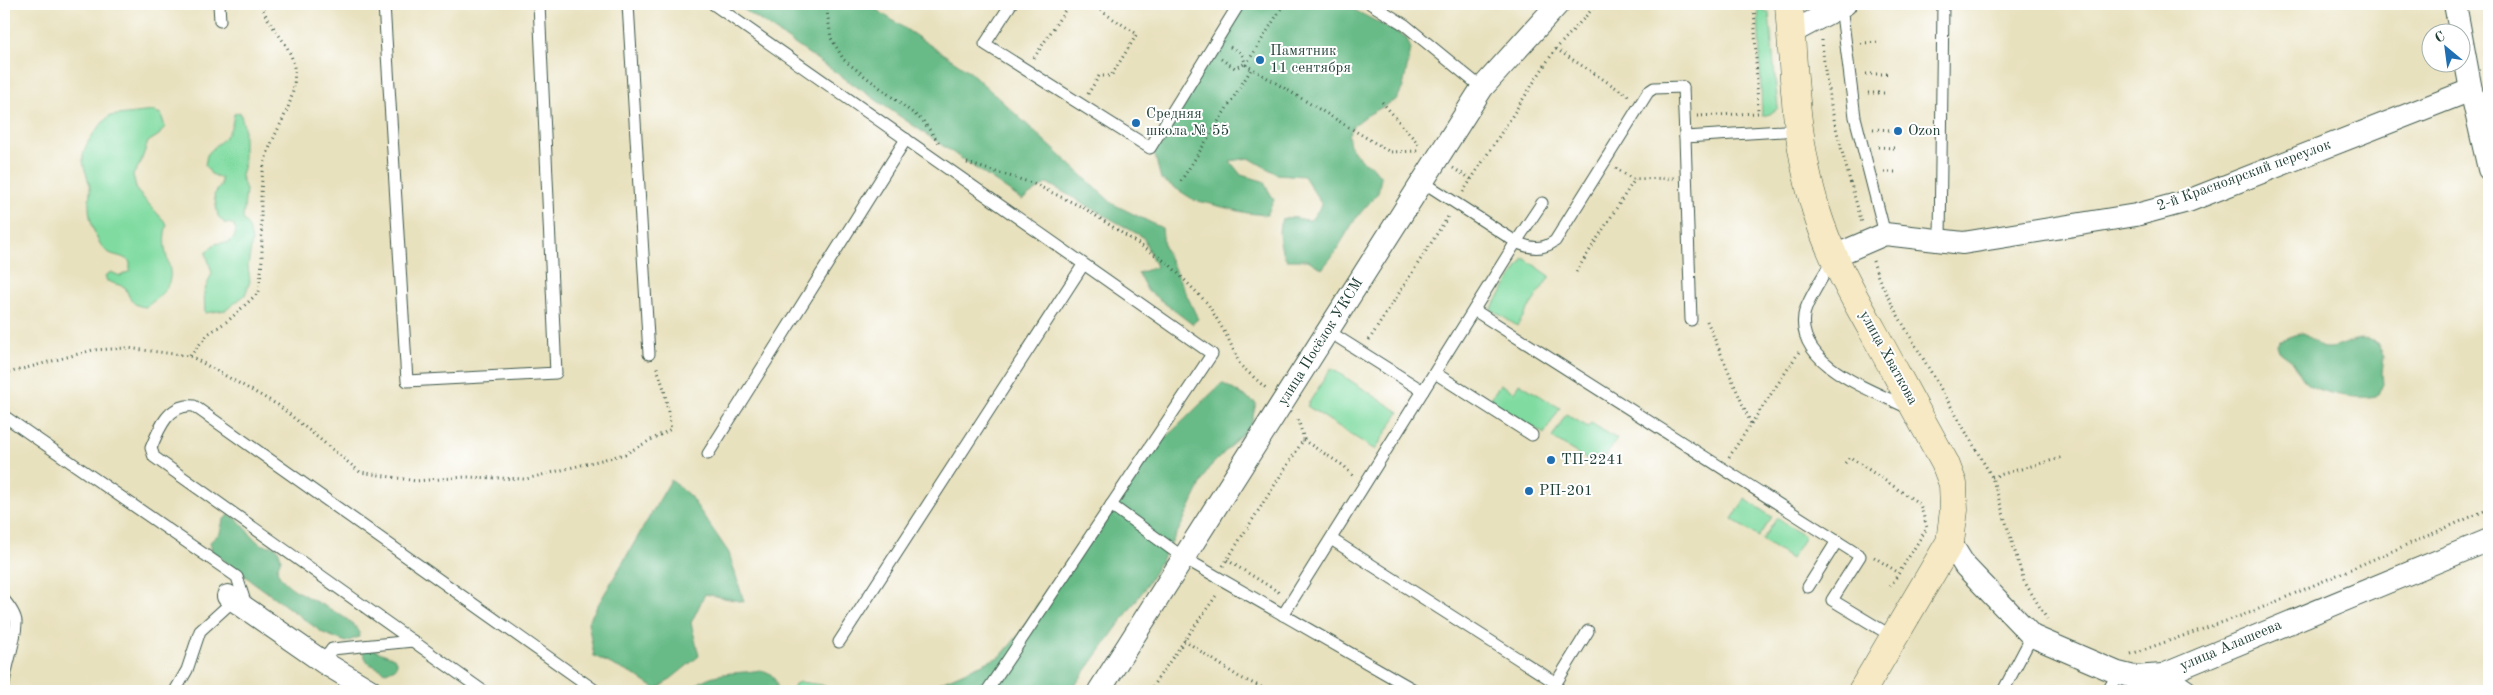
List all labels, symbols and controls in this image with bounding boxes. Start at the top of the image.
north arrow [2420,22,2470,72]
text: С [2433,29,2448,46]
place label: Памятник 11 сентября [1270,44,1351,76]
marker: Памятник 11 сентября [1254,54,1266,66]
place label: Средняя школа № 55 [1146,107,1229,139]
marker: Средняя школа № 55 [1130,117,1142,129]
place label: Ozon [1908,124,1941,139]
marker: Ozon [1892,125,1904,137]
street label: 2-й Красноярский переулок [2155,137,2334,215]
street label: улица Посёлок УКСМ [1276,276,1366,408]
street label: улица Хваткова [1856,308,1920,408]
place label: ТП-2241 [1561,453,1624,468]
marker: ТП-2241 [1545,454,1557,466]
place label: РП-201 [1539,484,1593,499]
marker: РП-201 [1523,485,1535,497]
street label: улица Алашеева [2178,618,2285,674]

